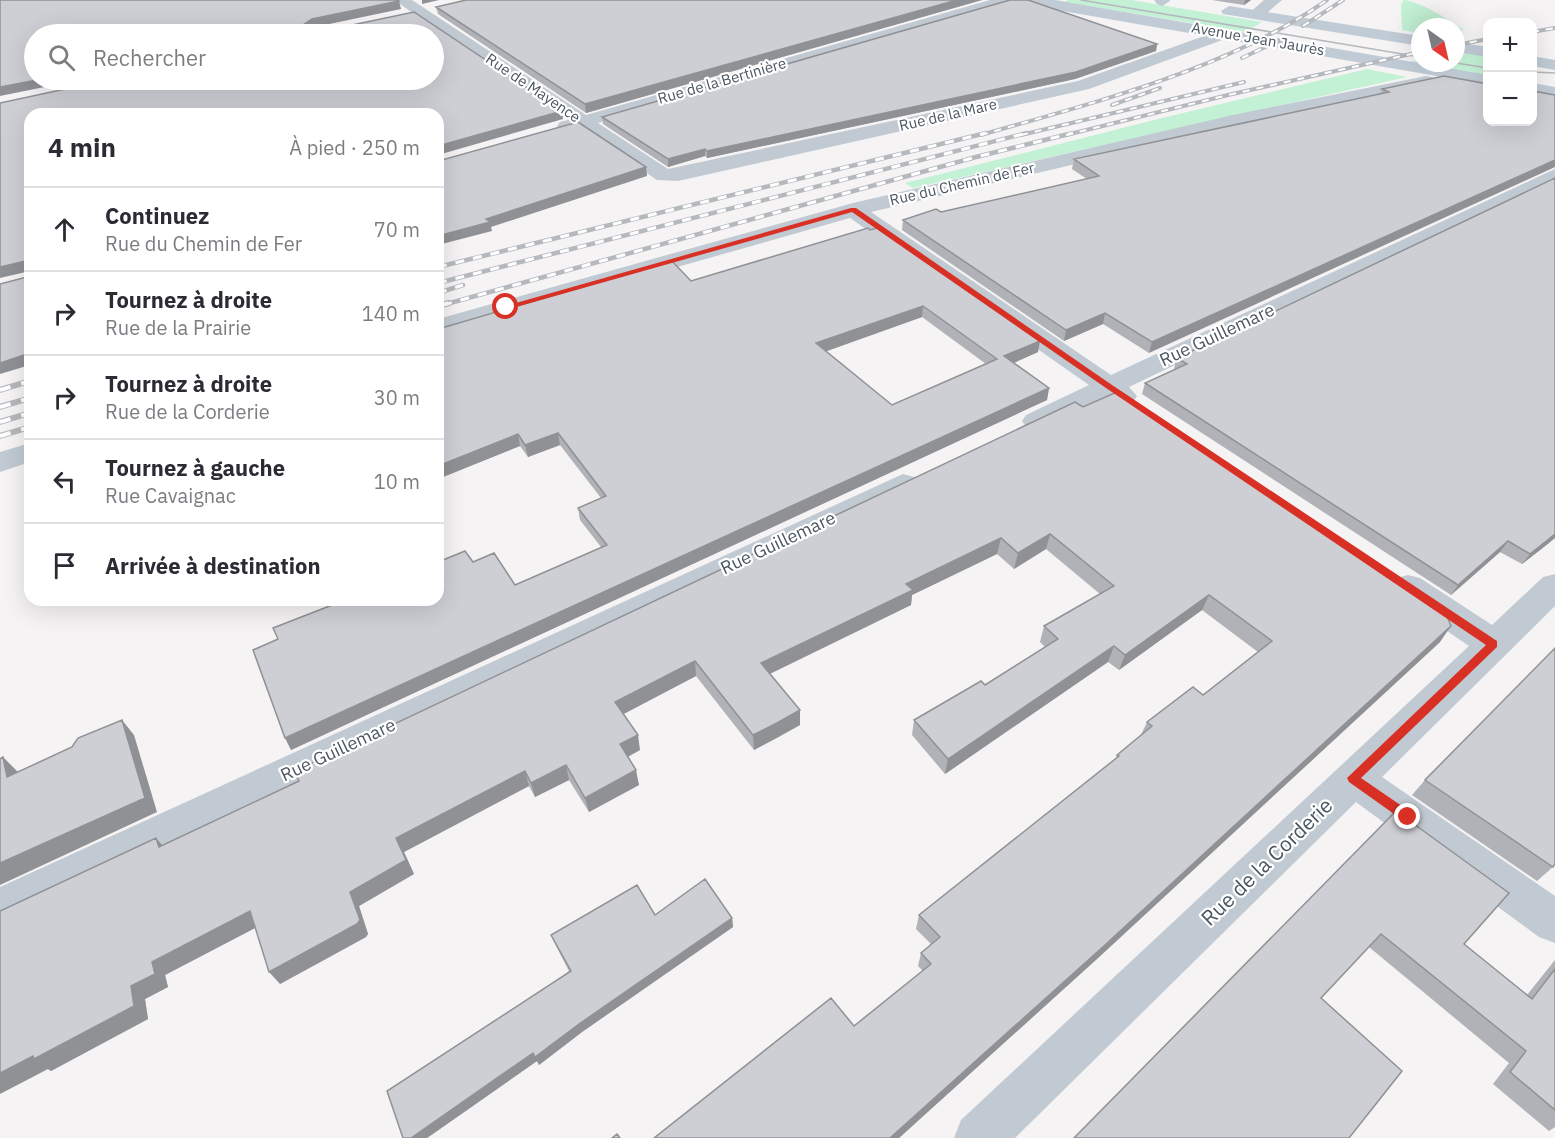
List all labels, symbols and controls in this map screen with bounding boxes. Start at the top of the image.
street label: Avenue Jean Jaurès [1190,17,1326,60]
north arrow [1411,18,1465,72]
map controls [1483,18,1537,126]
button: + [1483,18,1537,72]
search box [24,24,444,90]
icon: search [45,41,78,74]
text: Rechercher [93,43,206,72]
street label: Rue de Mayence [482,49,584,126]
street label: Rue de la Bertinière [655,53,788,108]
button: − [1483,72,1537,126]
street label: Rue de la Mare [897,94,999,135]
text: 4 min [48,130,116,164]
text: À pied · 250 m [289,134,420,161]
street label: Rue du Chemin de Fer [888,158,1037,209]
text: Continuez [105,201,209,230]
icon: ahead [48,213,81,246]
text: 70 m [374,216,420,243]
text: Rue du Chemin de Fer [105,230,302,257]
text: Tournez à droite [105,285,272,314]
route start [492,293,518,319]
icon: right [48,297,81,330]
street label: Rue Guillemare [1156,298,1278,371]
text: 140 m [362,300,420,327]
text: Rue de la Prairie [105,314,251,341]
text: Tournez à droite [105,369,272,398]
icon: right [48,381,81,414]
text: 30 m [374,384,420,411]
text: Rue de la Corderie [105,398,270,425]
text: Tournez à gauche [105,453,285,482]
icon: left [48,465,81,498]
text: 10 m [374,468,420,495]
text: Rue Cavaignac [105,482,236,509]
street label: Rue Guillemare [717,506,839,579]
icon: arrive [48,549,81,582]
text: Arrivée à destination [105,551,321,580]
street label: Rue Guillemare [277,713,399,786]
street label: Rue de la Corderie [1194,791,1338,931]
route end [1394,803,1420,829]

